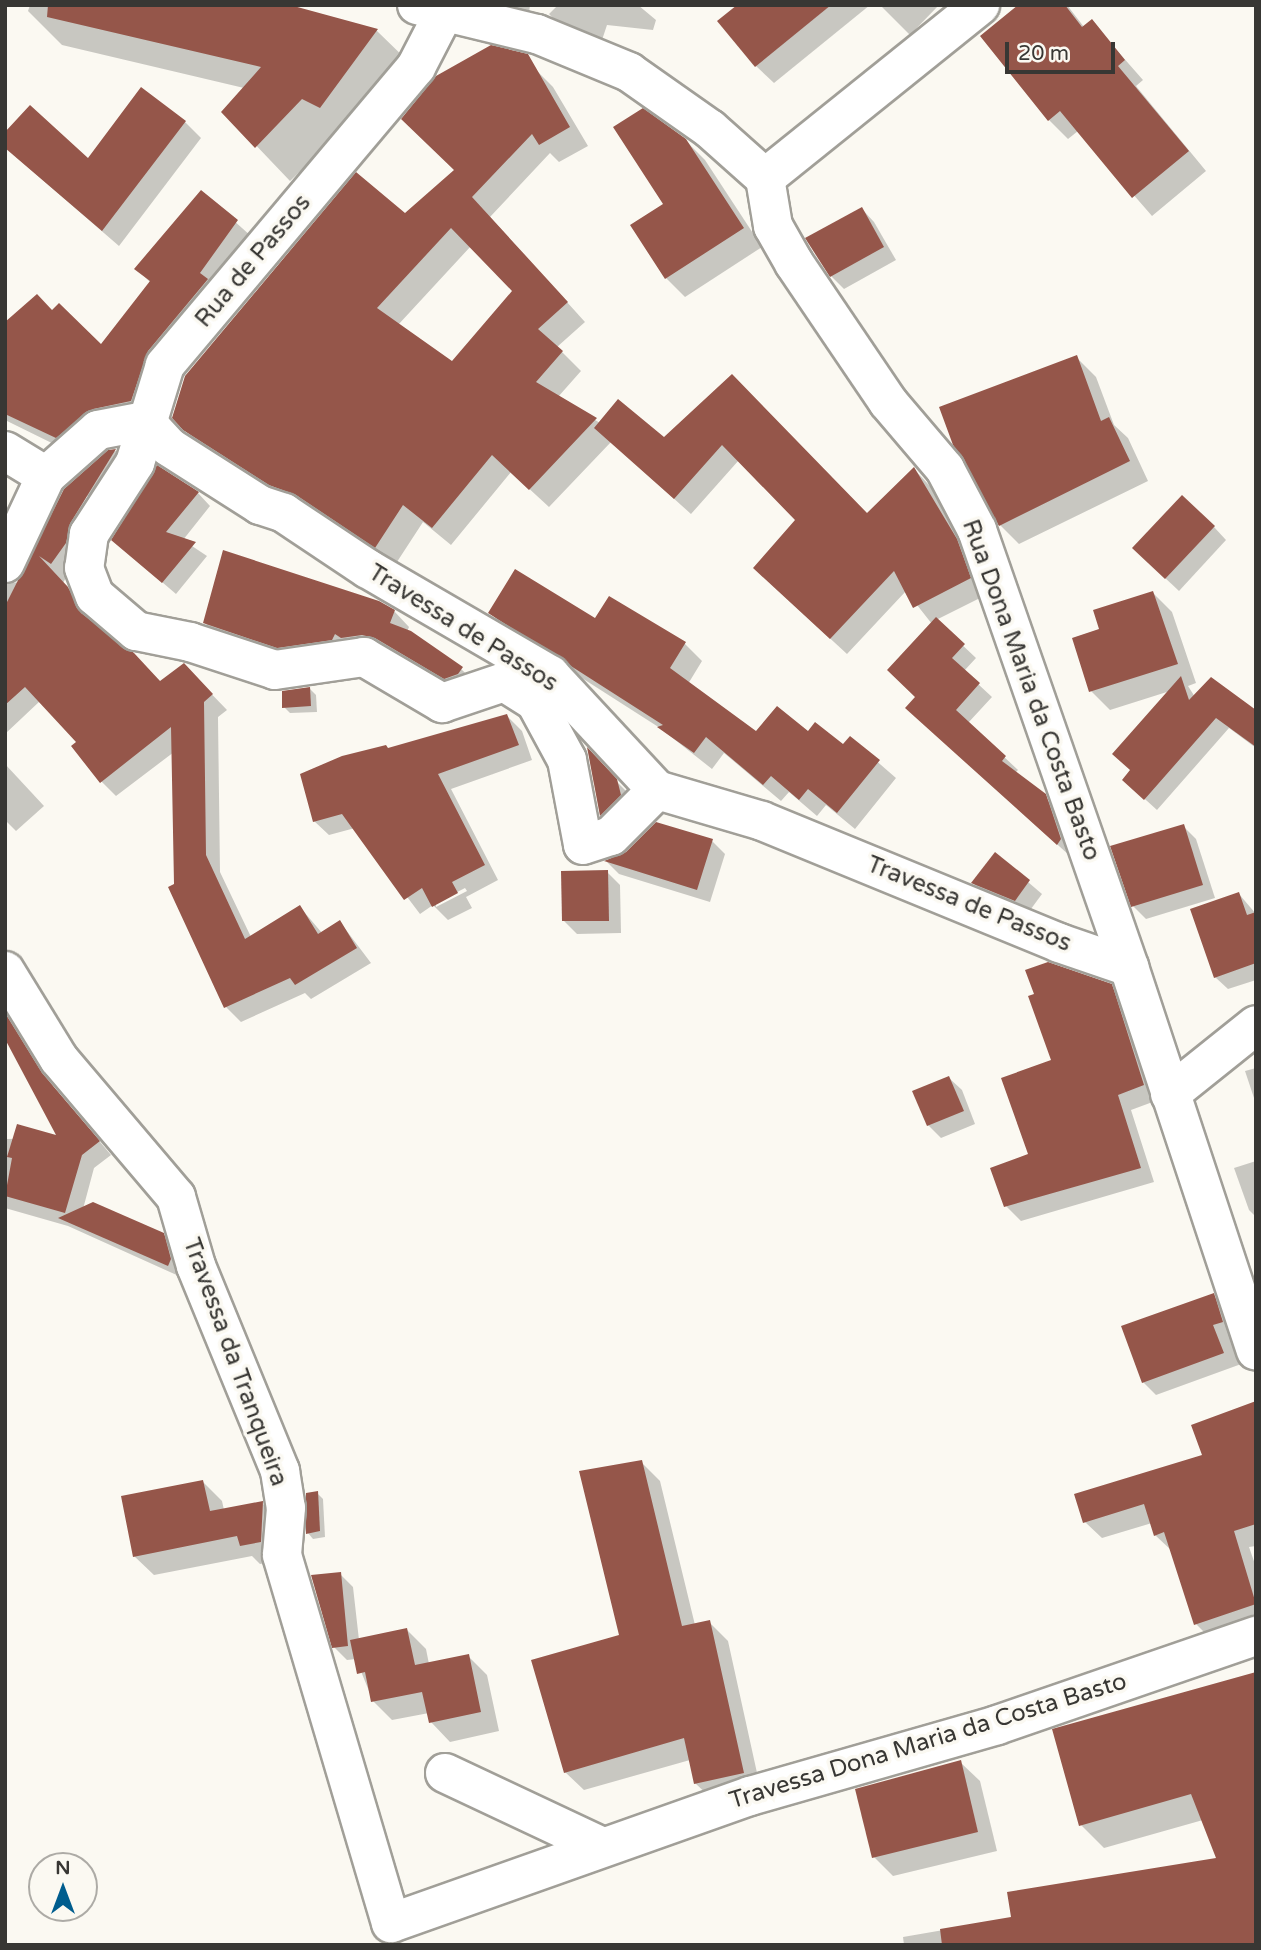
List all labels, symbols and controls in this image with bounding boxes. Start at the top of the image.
scale bar [1009,28,1119,72]
text: 20 m [1018,41,1069,66]
street label: Rua de Passos [189,189,317,333]
street label: Rua Dona Maria da Costa Basto [956,516,1106,864]
street label: Travessa de Passos [363,558,563,698]
street label: Travessa de Passos [863,850,1075,958]
street label: Travessa da Tranqueira [177,1234,293,1490]
street label: Travessa Dona Maria da Costa Basto [726,1667,1130,1815]
north arrow [28,1852,98,1922]
text: N [55,1857,71,1879]

